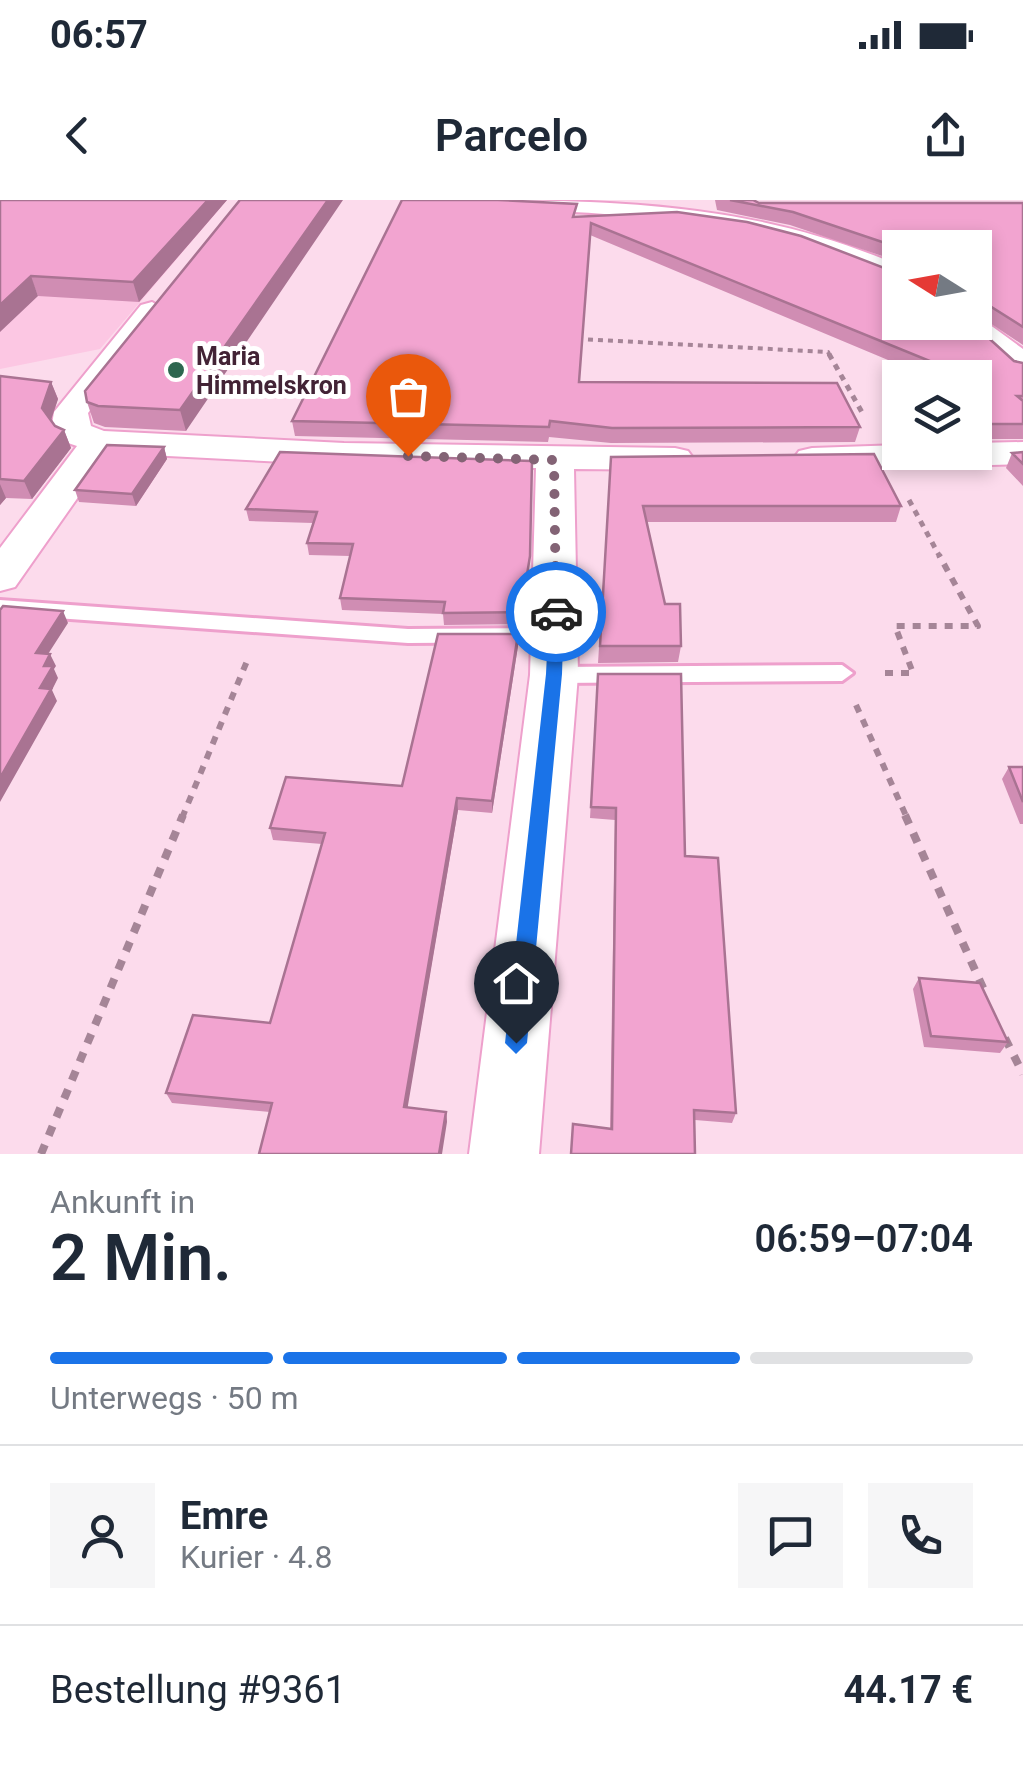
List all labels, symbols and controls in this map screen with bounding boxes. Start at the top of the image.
text: 06:57 [50,13,148,57]
icon: back [50,108,105,163]
icon: share [918,108,973,163]
text: Parcelo [435,109,588,162]
north arrow [882,230,992,340]
map controls [882,230,992,470]
place label: Maria Himmelskron [196,342,347,400]
pin [366,354,451,457]
marker: Maria Himmelskron [165,359,187,381]
button: layers [882,360,992,470]
icon: bag [381,369,436,424]
courier [506,562,606,662]
icon: car [529,585,584,640]
pin [474,941,559,1044]
icon: home [489,956,544,1011]
text: Ankunft in [50,1183,195,1221]
text: 06:59–07:04 [754,1217,973,1261]
text: 2 Min. [50,1220,232,1296]
text: Unterwegs · 50 m [50,1379,299,1417]
button: person [50,1483,155,1588]
button: chat [738,1483,843,1588]
button: phone [868,1483,973,1588]
text: Emre [180,1494,268,1538]
text: Kurier · 4.8 [180,1538,332,1576]
text: Bestellung #9361 [50,1668,346,1712]
text: 44.17 € [844,1668,973,1712]

